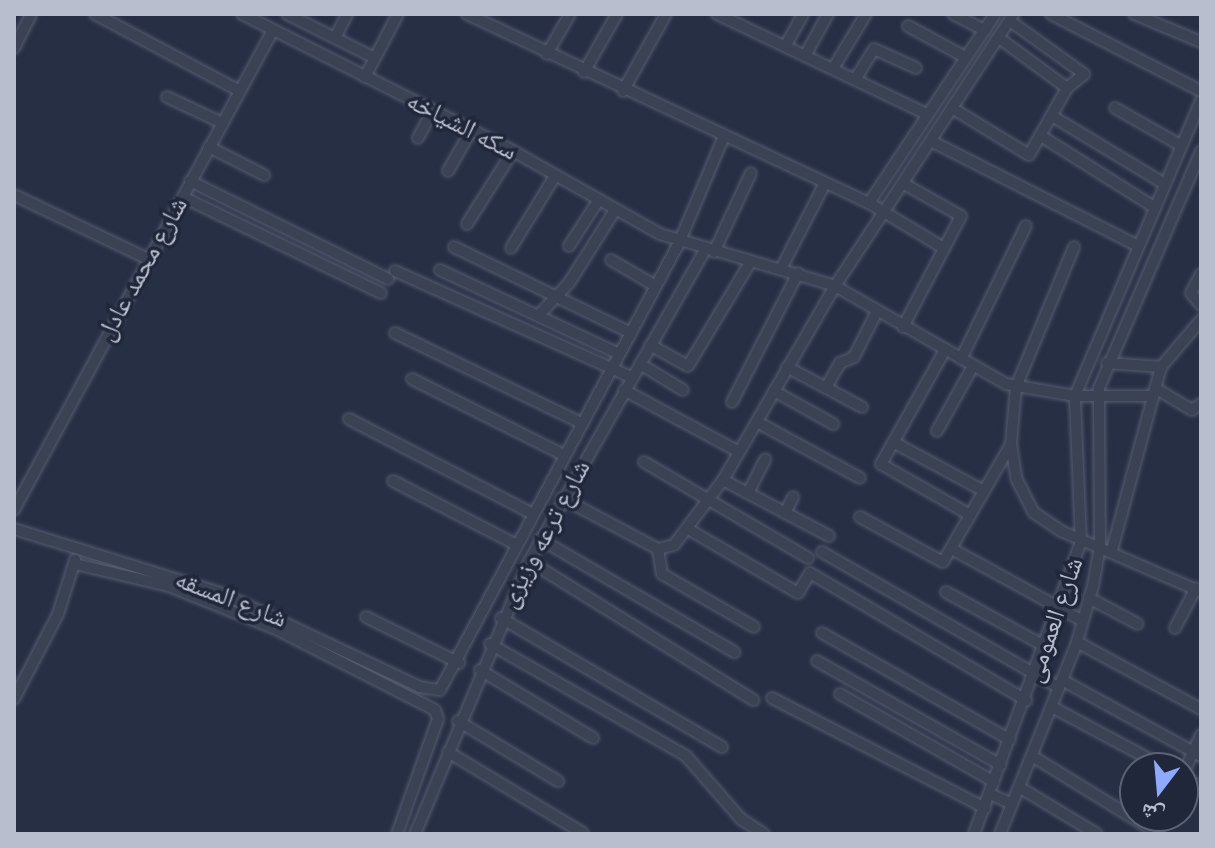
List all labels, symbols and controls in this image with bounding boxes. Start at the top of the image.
street label: سكه الشياخه [402,85,522,167]
street label: شارع محمد عادل [90,192,194,346]
street label: شارع ترعه وزيزى [493,455,597,613]
street label: شارع العمومى [1018,553,1090,687]
street label: شارع المسقه [171,564,291,634]
north arrow [1119,752,1199,832]
text: ش [1138,797,1168,830]

